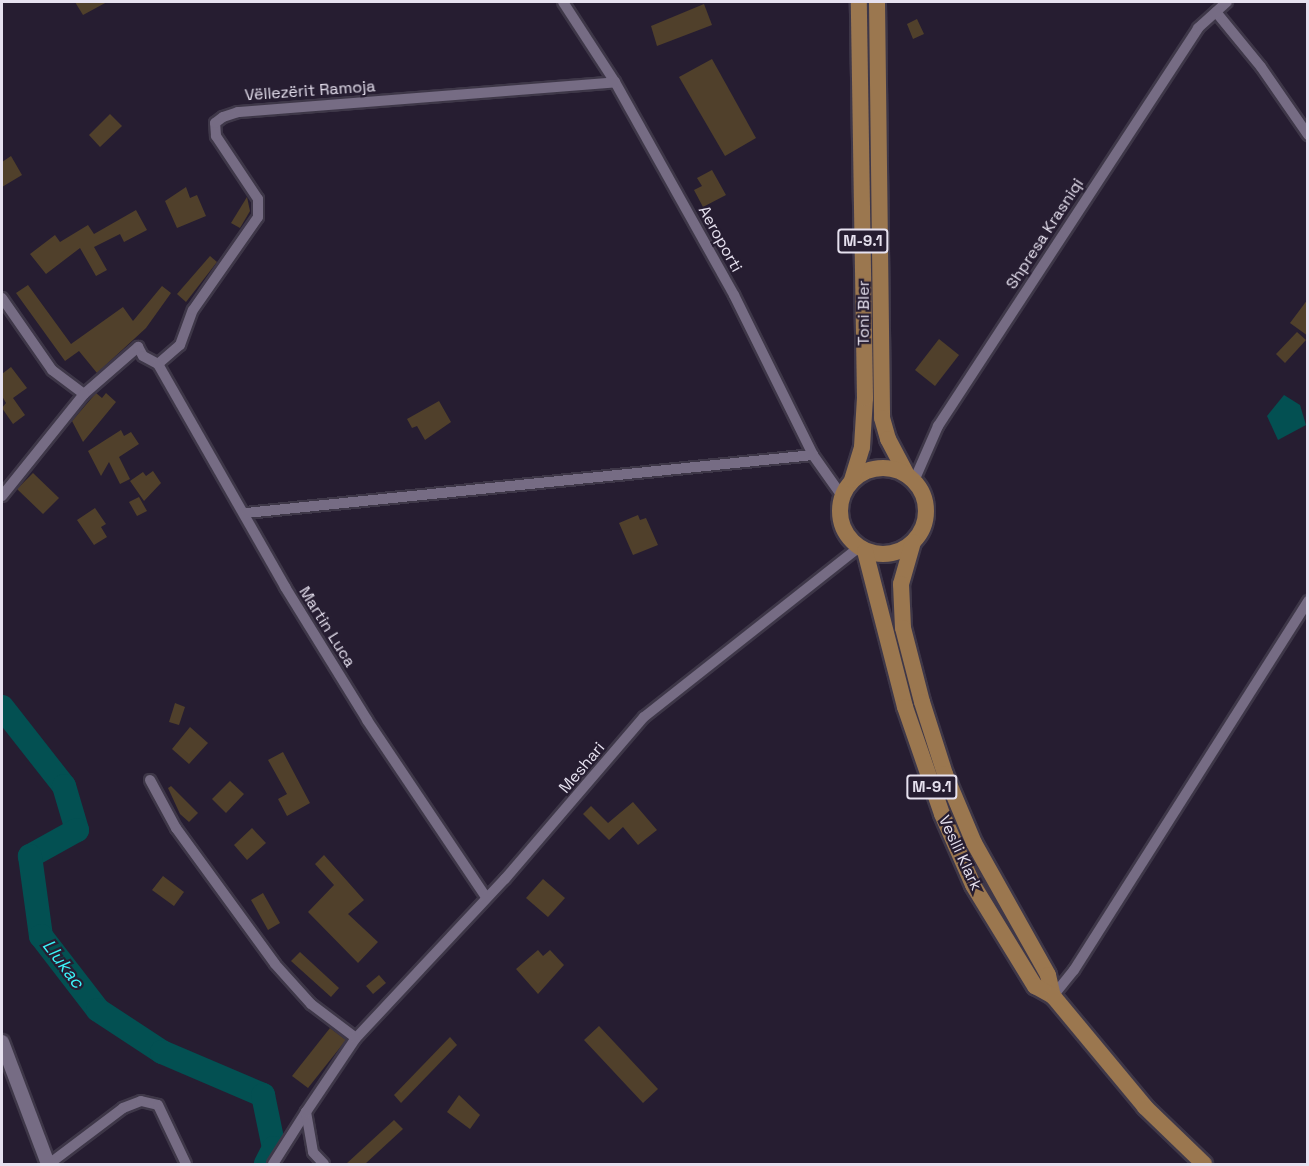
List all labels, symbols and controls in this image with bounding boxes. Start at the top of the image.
street label: Vëllezërit Ramoja [244,77,376,105]
street label: Shpresa Krasniqi [1002,175,1088,293]
street label: Aeroporti [694,203,746,275]
road number: M-9.1 [836,229,890,253]
street label: Toni Bler [854,280,874,346]
street label: Martin Luca [295,583,359,671]
street label: Meshari [555,739,609,797]
road number: M-9.1 [905,775,959,799]
street label: Veslli Klark [934,812,986,894]
water label: Llukac [38,935,88,993]

